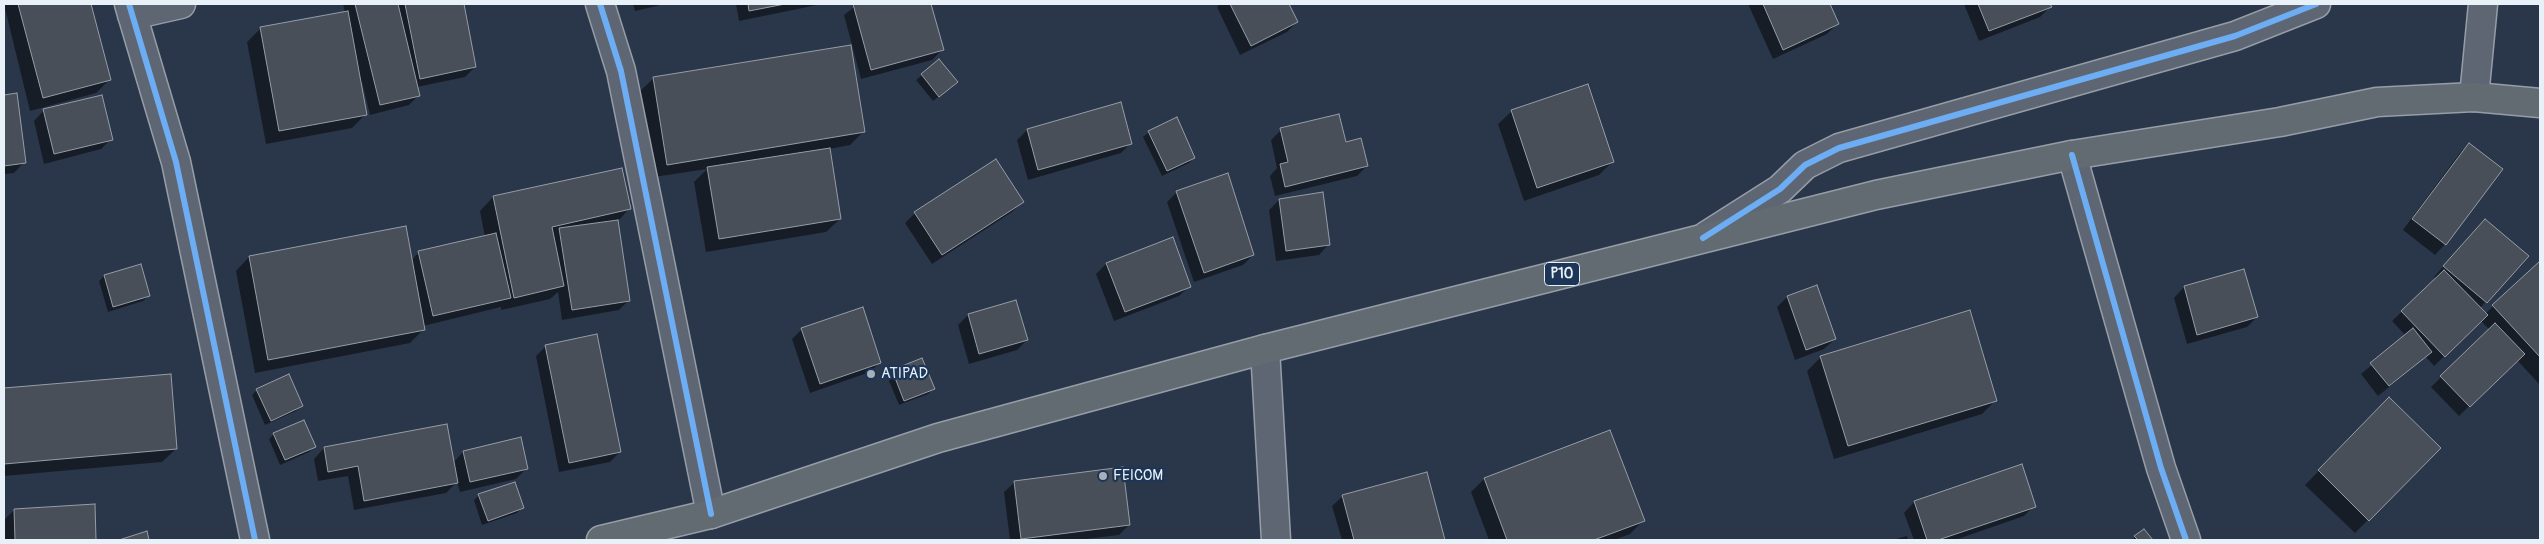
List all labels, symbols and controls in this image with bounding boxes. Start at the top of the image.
road number: P10 [1544,262,1580,286]
place label: ATIPAD [881,365,928,383]
marker: ATIPAD [865,368,877,380]
place label: FEICOM [1113,467,1163,485]
marker: FEICOM [1097,470,1109,482]

